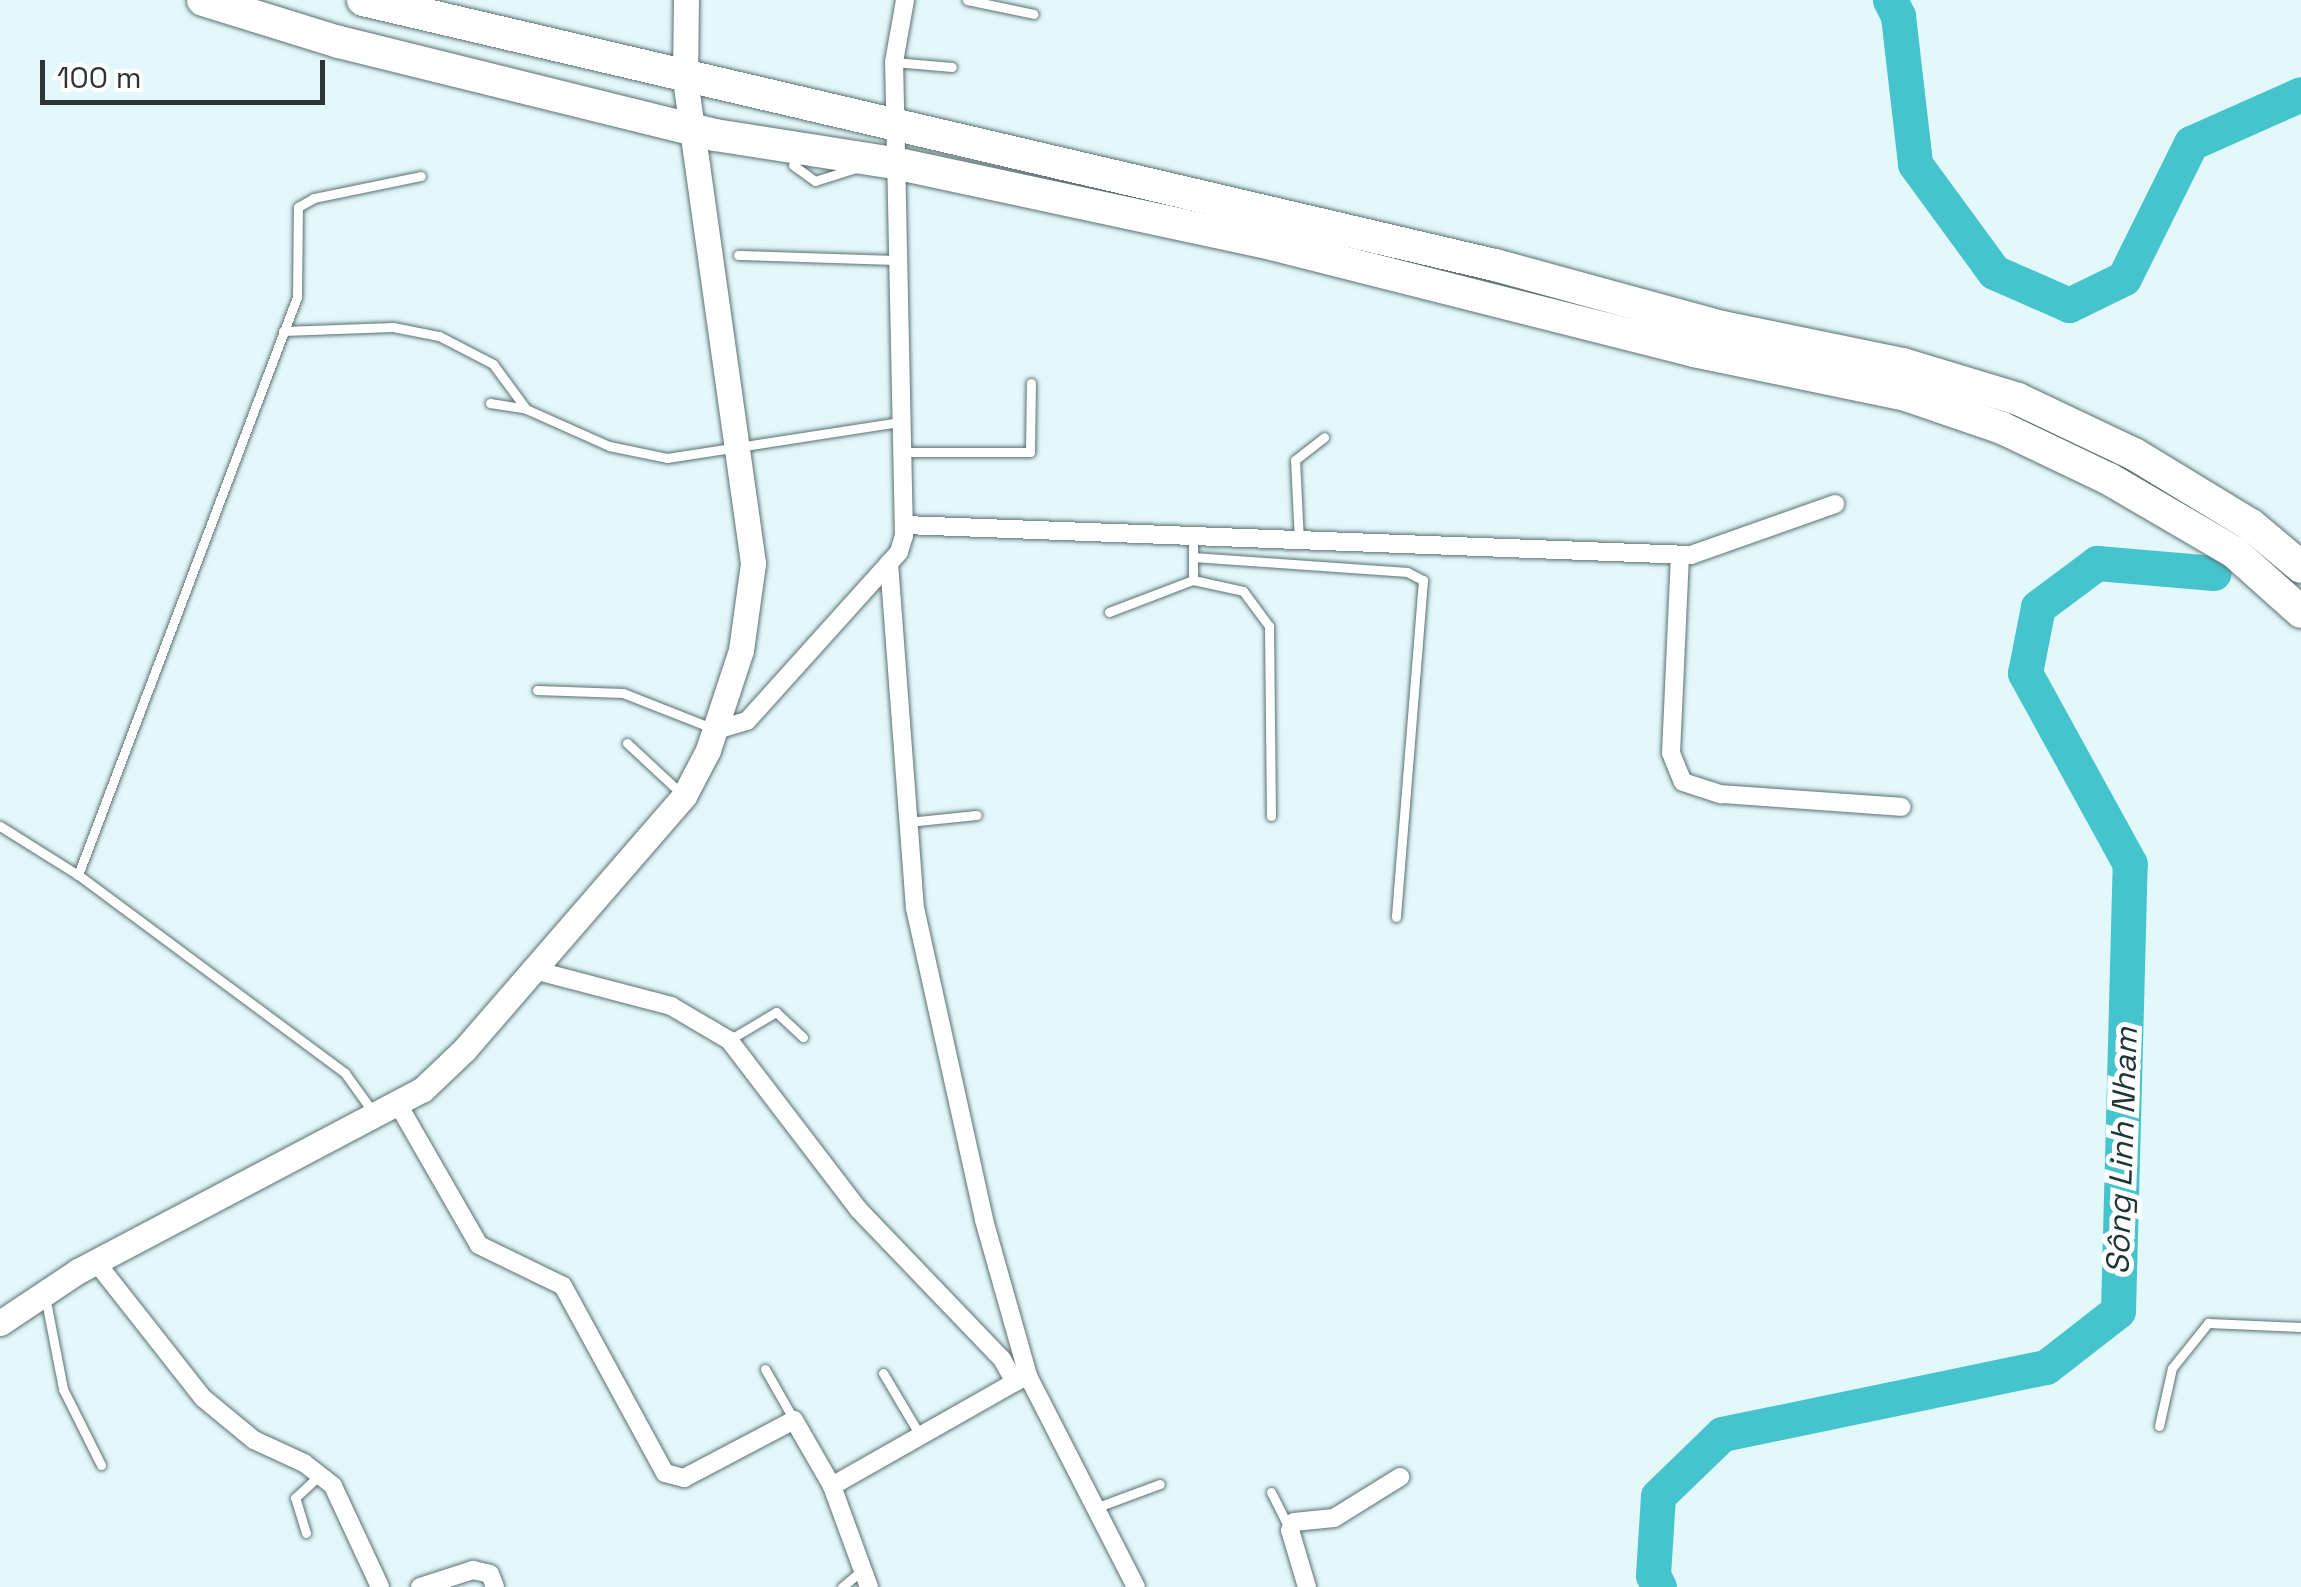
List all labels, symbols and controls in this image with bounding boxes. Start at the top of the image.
scale bar [45,40,330,102]
text: 100 m [57,58,142,97]
water label: Sông Linh Nham [2098,1027,2146,1275]

